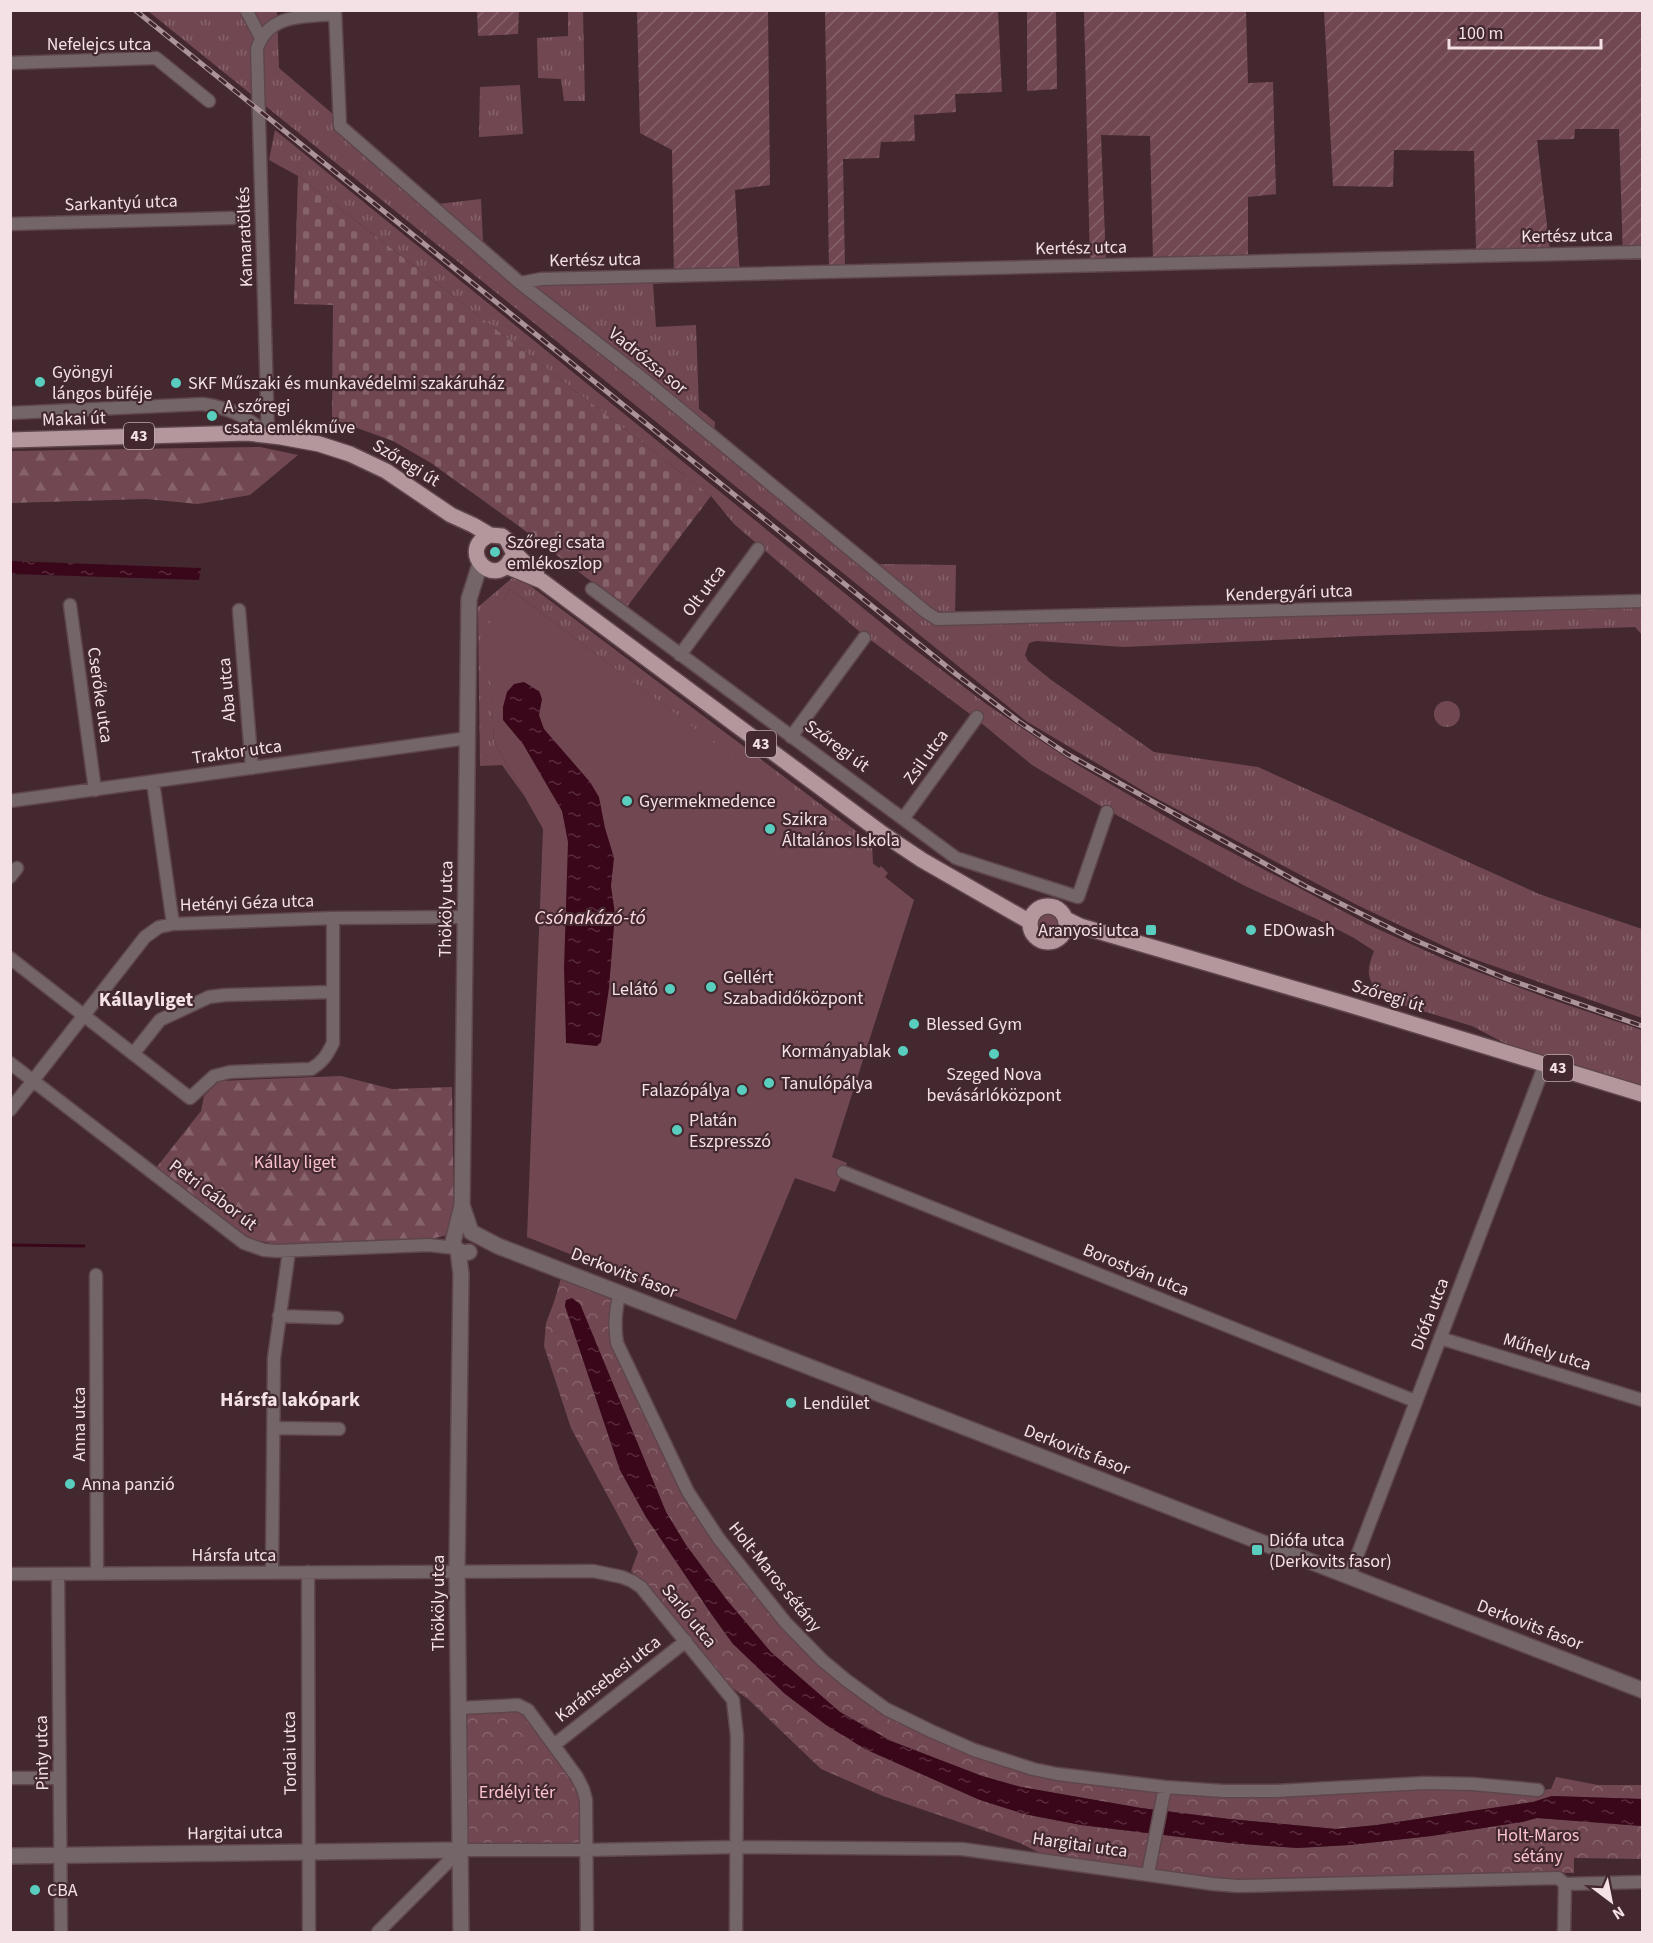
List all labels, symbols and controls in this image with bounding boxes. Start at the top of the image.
scale bar [1449,12,1600,50]
text: 100 m [1458,21,1503,46]
street label: Nefelejcs utca [47,32,151,57]
street label: Kamaratöltés [231,186,259,288]
street label: Sarkantyú utca [64,189,178,217]
street label: Kertész utca [1521,223,1613,249]
street label: Kertész utca [1035,235,1127,261]
street label: Kertész utca [549,247,641,273]
street label: Vadrózsa sor [603,321,693,401]
place label: Gyöngyi lángos büféje [52,360,152,406]
place label: SKF Műszaki és munkavédelmi szakáruház [188,371,505,396]
marker: Gyöngyi lángos büféje [33,375,47,389]
marker: SKF Műszaki és munkavédelmi szakáruház [169,376,183,390]
place label: A szőregi csata emlékműve [224,394,355,440]
street label: Makai út [42,405,106,433]
marker: A szőregi csata emlékműve [205,409,219,423]
road number: 43 [124,423,154,449]
street label: Szőregi út [368,433,444,493]
place label: Szőregi csata emlékoszlop [507,530,605,576]
marker: Szőregi csata emlékoszlop [488,545,502,559]
street label: Olt utca [676,560,732,622]
street label: Kendergyári utca [1225,578,1353,608]
street label: Cserőke utca [81,646,119,744]
street label: Aba utca [212,657,242,723]
street label: Szőregi út [799,714,875,778]
street label: Zsil utca [897,724,955,790]
road number: 43 [746,731,776,757]
street label: Traktor utca [190,733,284,771]
place label: Gyermekmedence [639,789,776,814]
marker: Gyermekmedence [620,794,634,808]
place label: Szikra Általános Iskola [782,807,900,853]
marker: Szikra Általános Iskola [763,822,777,836]
street label: Thököly utca [433,860,459,958]
street label: Hetényi Géza utca [179,888,315,918]
water label: Csónakázó-tó [534,904,646,932]
place label: Aranyosi utca [1038,918,1139,943]
place label: EDOwash [1263,918,1335,943]
marker: Aranyosi utca [1144,923,1158,937]
marker: EDOwash [1244,923,1258,937]
place label: Gellért Szabadidőközpont [723,965,863,1011]
street label: Szőregi út [1349,973,1427,1019]
place label: Lelátó [612,977,658,1002]
marker: Gellért Szabadidőközpont [704,980,718,994]
marker: Lelátó [663,982,677,996]
district label: Kállayliget [99,986,194,1014]
place label: Blessed Gym [926,1012,1022,1037]
marker: Blessed Gym [907,1017,921,1031]
place label: Kormányablak [781,1039,891,1064]
marker: Kormányablak [896,1044,910,1058]
marker: Szeged Nova bevásárlóközpont [987,1047,1001,1061]
road number: 43 [1543,1055,1573,1081]
place label: Szeged Nova bevásárlóközpont [927,1062,1061,1108]
place label: Tanulópálya [781,1071,873,1096]
marker: Tanulópálya [762,1076,776,1090]
place label: Falazópálya [641,1078,730,1103]
marker: Falazópálya [735,1083,749,1097]
place label: Platán Eszpresszó [689,1108,771,1154]
marker: Platán Eszpresszó [670,1123,684,1137]
park label: Kállay liget [254,1150,336,1175]
street label: Petri Gábor út [164,1154,262,1236]
street label: Borostyán utca [1079,1237,1193,1303]
street label: Derkovits fasor [567,1241,681,1305]
street label: Diófa utca [1405,1274,1455,1354]
street label: Műhely utca [1500,1327,1594,1377]
district label: Hársfa lakópark [220,1386,360,1414]
street label: Anna utca [67,1387,92,1461]
place label: Lendület [803,1391,870,1416]
marker: Lendület [784,1396,798,1410]
street label: Derkovits fasor [1020,1418,1134,1482]
place label: Anna panzió [82,1472,175,1497]
marker: Anna panzió [63,1477,77,1491]
street label: Holt-Maros sétány [723,1516,828,1638]
place label: Diófa utca (Derkovits fasor) [1269,1528,1392,1574]
street label: Hársfa utca [192,1543,276,1568]
marker: Diófa utca (Derkovits fasor) [1250,1543,1264,1557]
street label: Thököly utca [426,1555,451,1651]
street label: Sarló utca [655,1579,723,1653]
street label: Derkovits fasor [1473,1593,1587,1657]
street label: Karánsebesi utca [550,1630,666,1728]
street label: Tordai utca [277,1711,303,1795]
street label: Pinty utca [29,1715,55,1791]
park label: Erdélyi tér [479,1780,556,1805]
street label: Hargitai utca [187,1820,283,1846]
park label: Holt-Maros sétány [1497,1823,1579,1869]
street label: Hargitai utca [1031,1826,1129,1864]
north arrow [1581,1871,1641,1931]
place label: CBA [47,1878,78,1903]
marker: CBA [28,1883,42,1897]
text: N [1608,1901,1629,1925]

